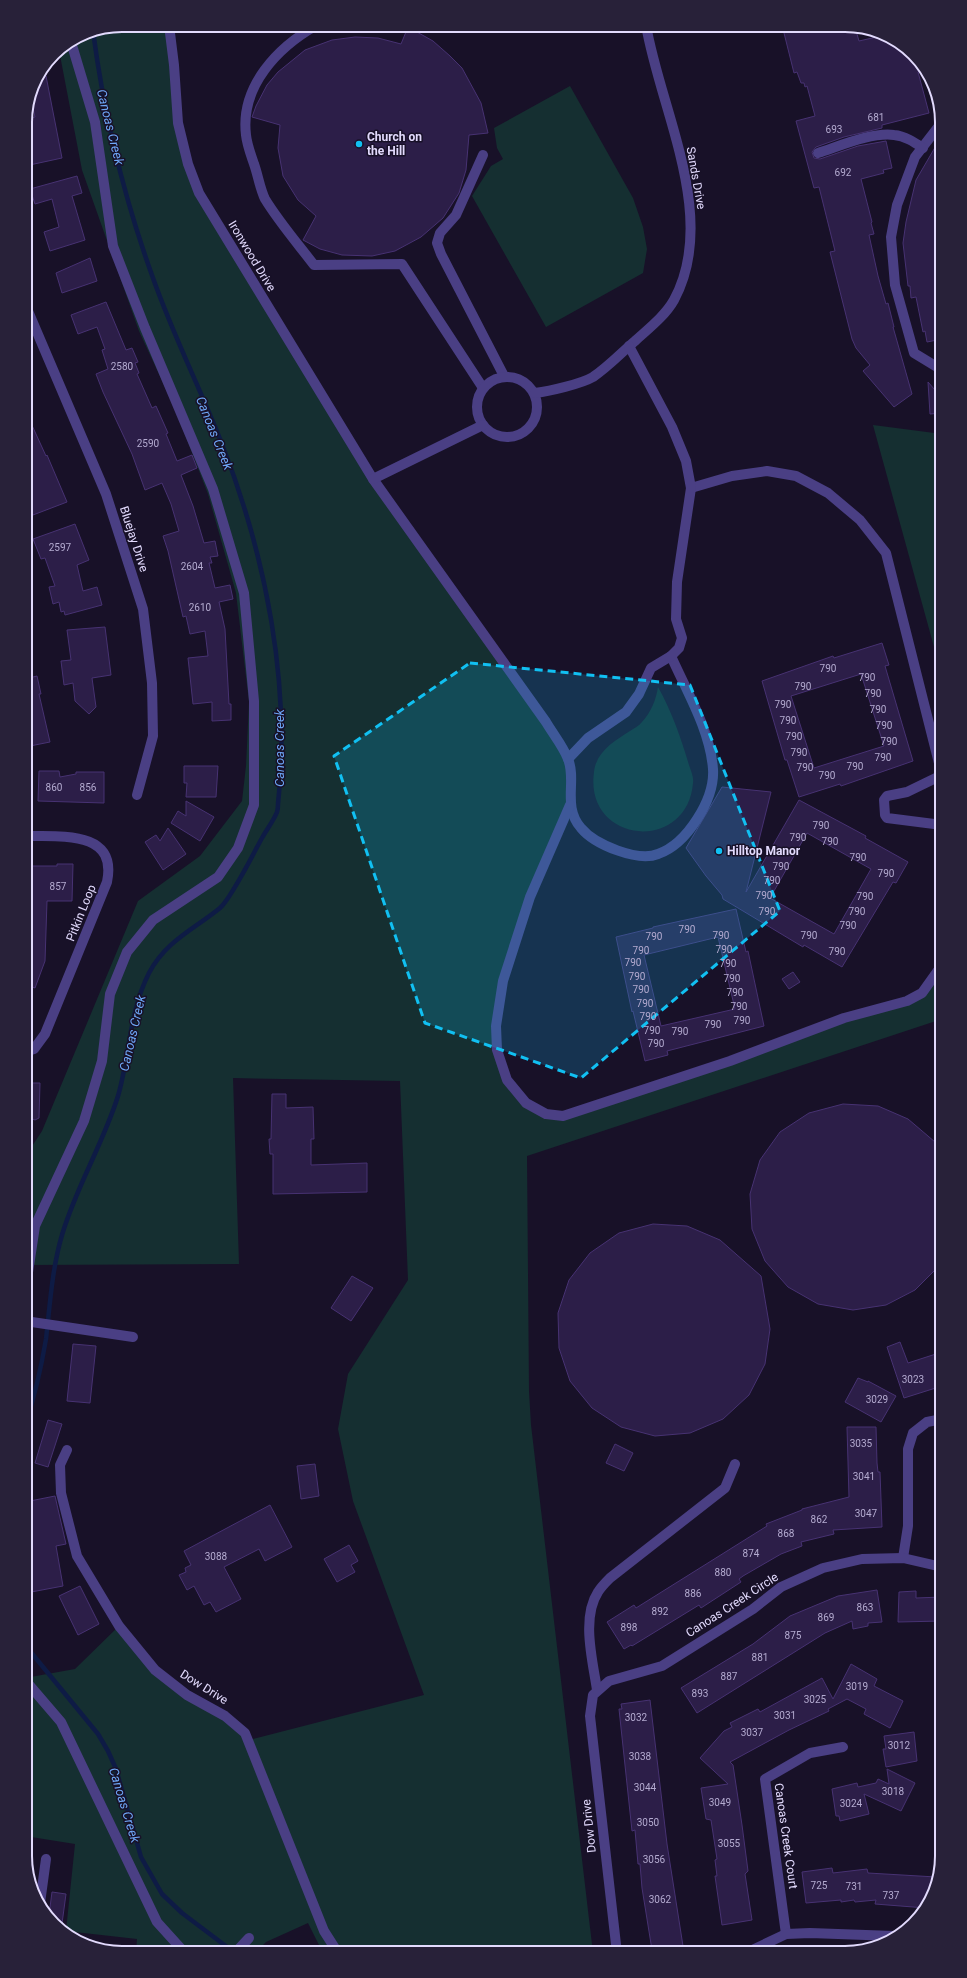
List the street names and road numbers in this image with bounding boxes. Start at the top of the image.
street label: Sands Drive [684,146,708,210]
street label: Ironwood Drive [225,218,279,294]
street label: Bluejay Drive [117,504,151,574]
street label: Pitkin Loop [63,882,99,943]
street label: Canoas Creek Circle [683,1570,781,1640]
street label: Dow Drive [178,1667,230,1707]
street label: Canoas Creek Court [772,1782,800,1890]
street label: Dow Drive [579,1799,599,1853]

